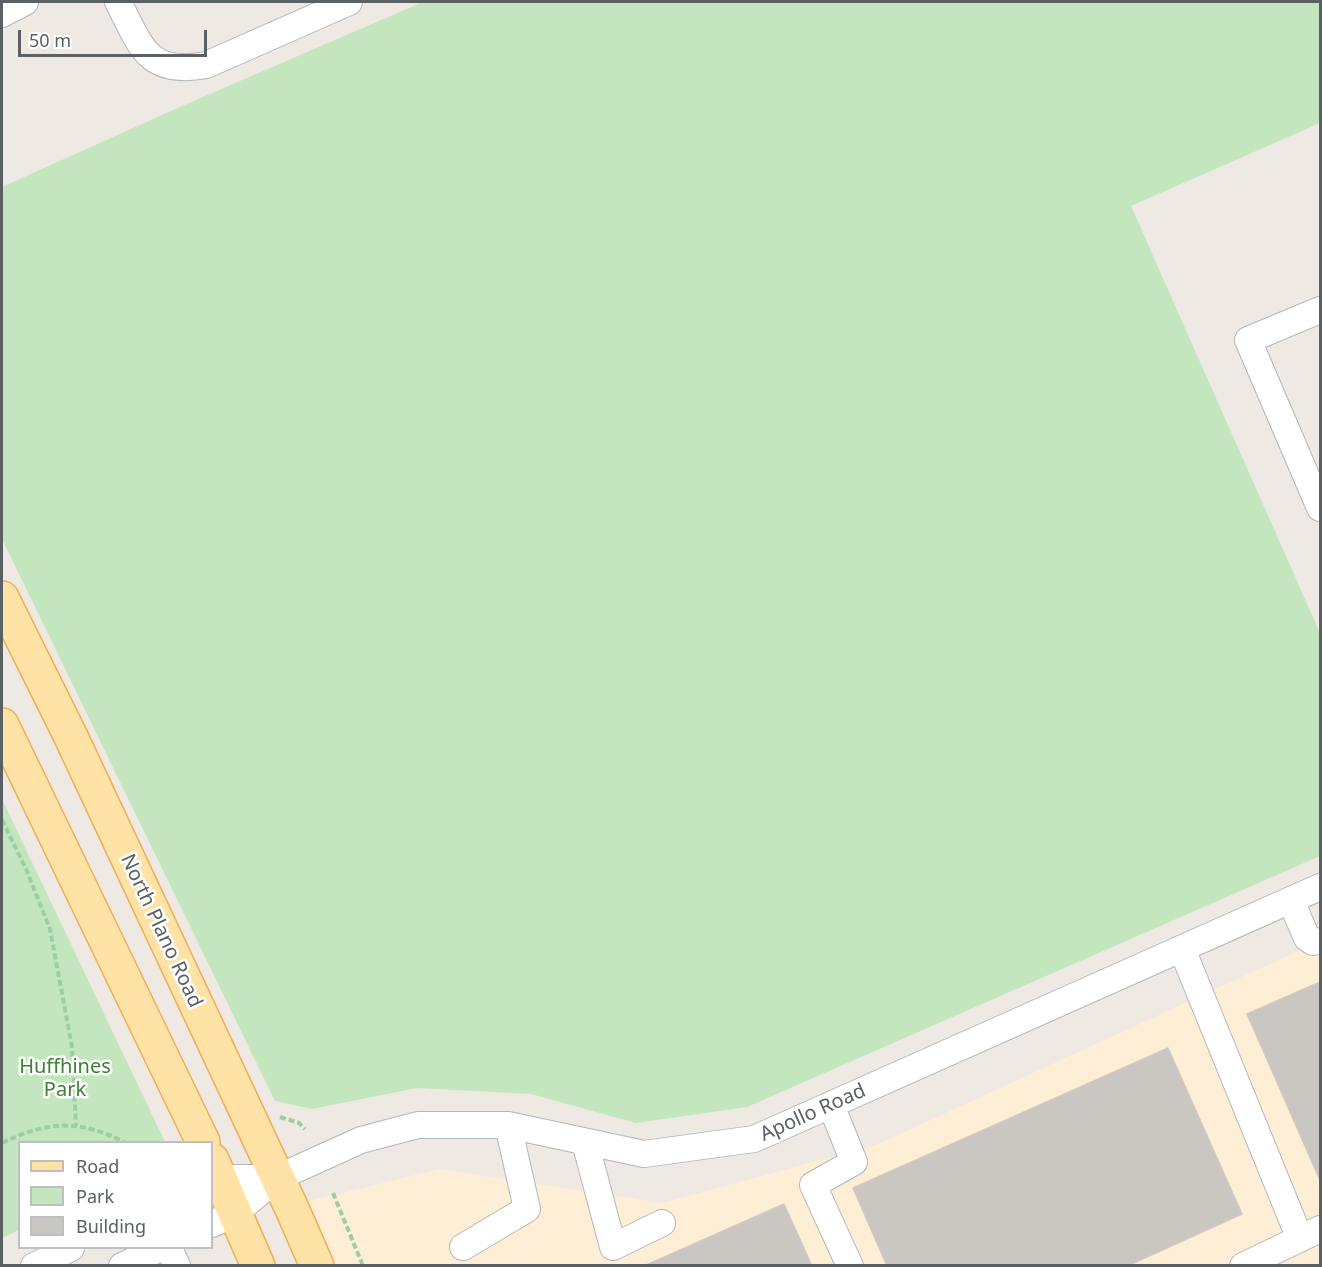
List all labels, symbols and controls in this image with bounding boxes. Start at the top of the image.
scale bar [21,18,210,56]
text: 50 m [29,28,71,52]
street label: North Plano Road [115,850,207,1012]
park label: Huffhines Park [19,1055,111,1102]
street label: Apollo Road [757,1079,869,1147]
legend [18,1141,213,1249]
text: Road [76,1154,119,1178]
text: Park [76,1184,114,1208]
text: Building [76,1214,146,1238]

